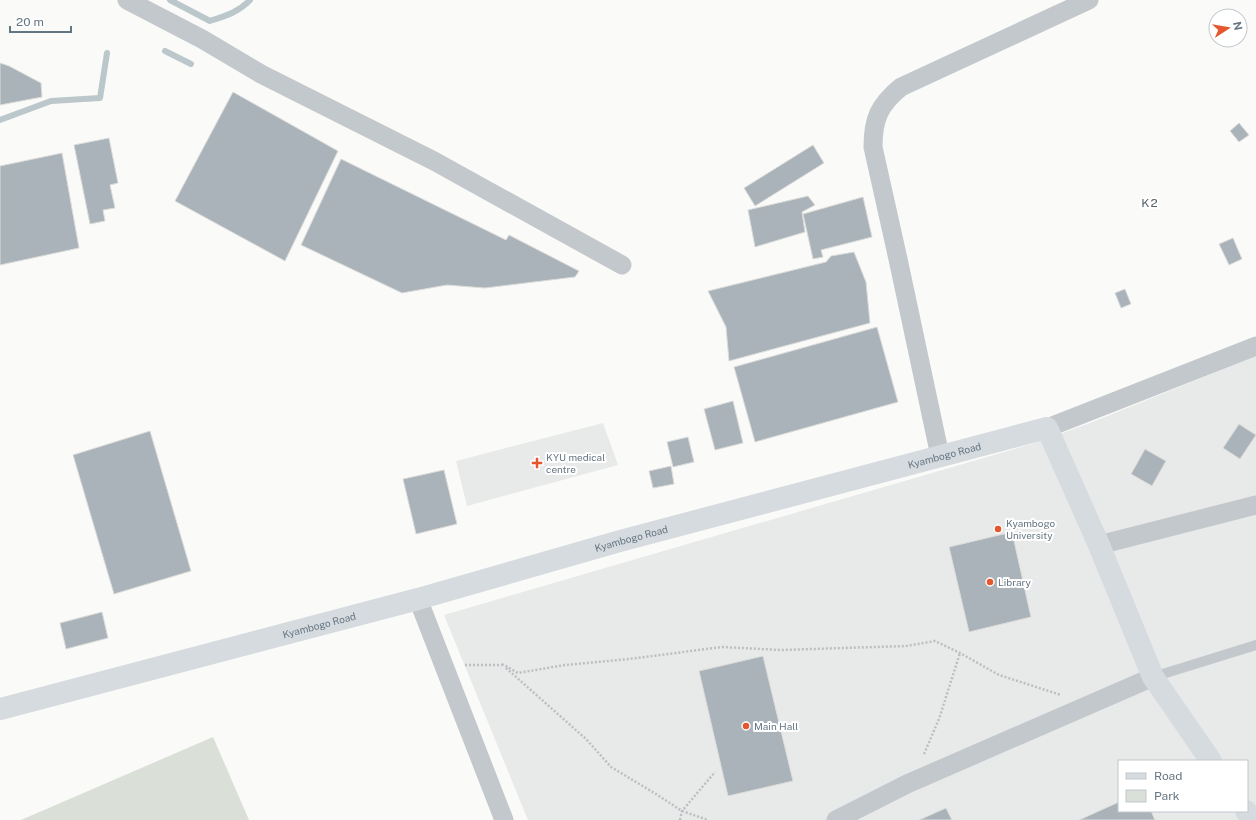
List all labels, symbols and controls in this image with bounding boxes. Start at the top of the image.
scale bar [10,8,71,34]
north arrow [1208,8,1248,48]
text: 20 m [16,15,44,29]
text: N [1231,20,1245,31]
district label: K2 [1141,196,1159,210]
street label: Kyambogo Road [907,440,982,471]
place label: KYU medical centre [546,451,605,475]
marker: KYU medical centre [531,457,543,469]
place label: Kyambogo University [1006,517,1055,541]
street label: Kyambogo Road [593,523,669,554]
marker: Kyambogo University [993,524,1003,534]
place label: Library [998,576,1032,588]
marker: Library [985,577,995,587]
street label: Kyambogo Road [281,610,357,640]
place label: Main Hall [754,720,798,732]
marker: Main Hall [741,721,751,731]
legend [1118,760,1248,812]
text: Road [1154,769,1182,783]
text: Park [1154,789,1180,803]

